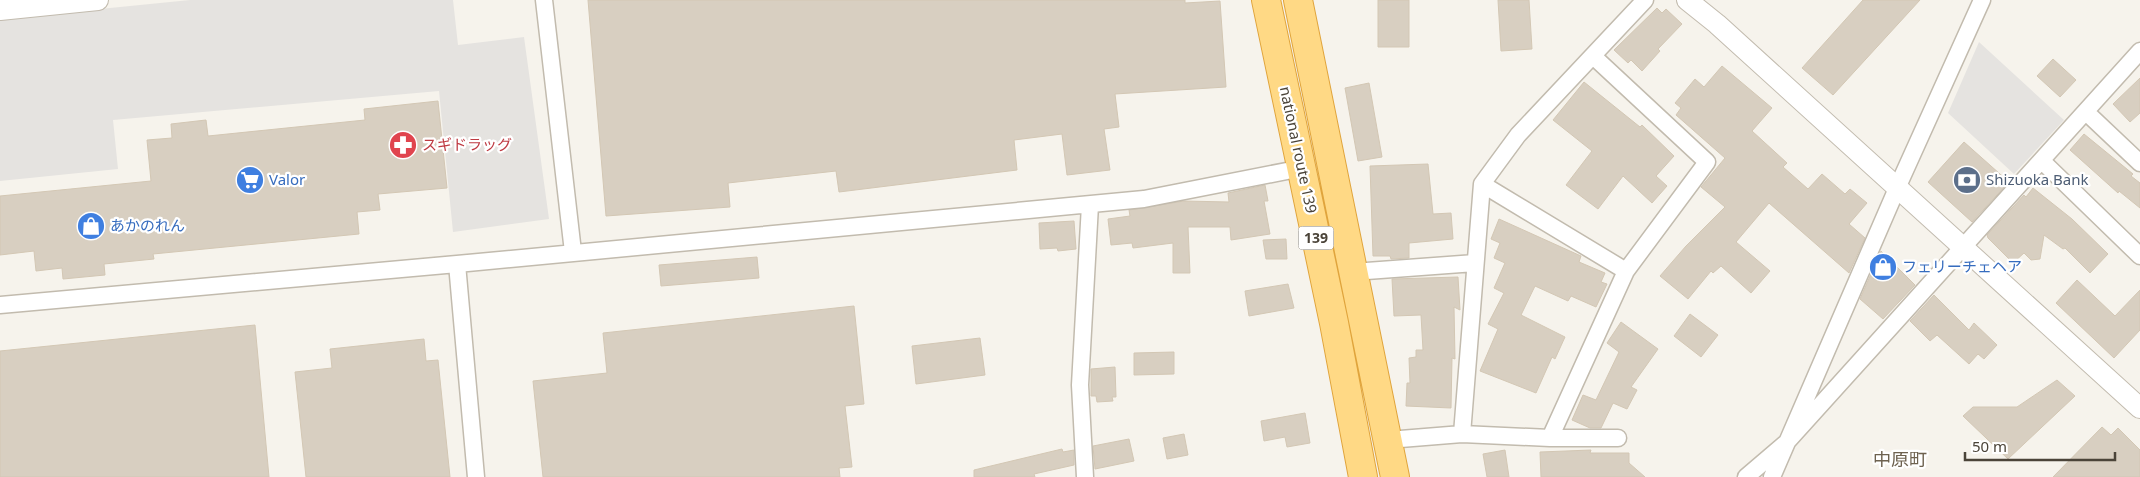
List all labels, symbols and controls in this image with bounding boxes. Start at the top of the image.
street label: national route 139 [1276,84,1322,215]
pharmacy icon: スギドラッグ [388,130,418,160]
place label: スギドラッグ [422,134,512,154]
supermarket icon: Valor [235,165,265,195]
bank icon: Shizuoka Bank [1952,165,1982,195]
place label: Valor [269,169,305,189]
place label: Shizuoka Bank [1986,169,2089,189]
shop icon: あかのれん [76,211,106,241]
place label: あかのれん [110,215,185,235]
road number: 139 [1298,227,1334,250]
shop icon: フェリーチェヘア [1868,252,1898,282]
place label: フェリーチェヘア [1902,256,2022,276]
scale bar [1965,430,2115,462]
text: 50 m [1972,436,2007,456]
district label: 中原町 [1873,447,1927,471]

